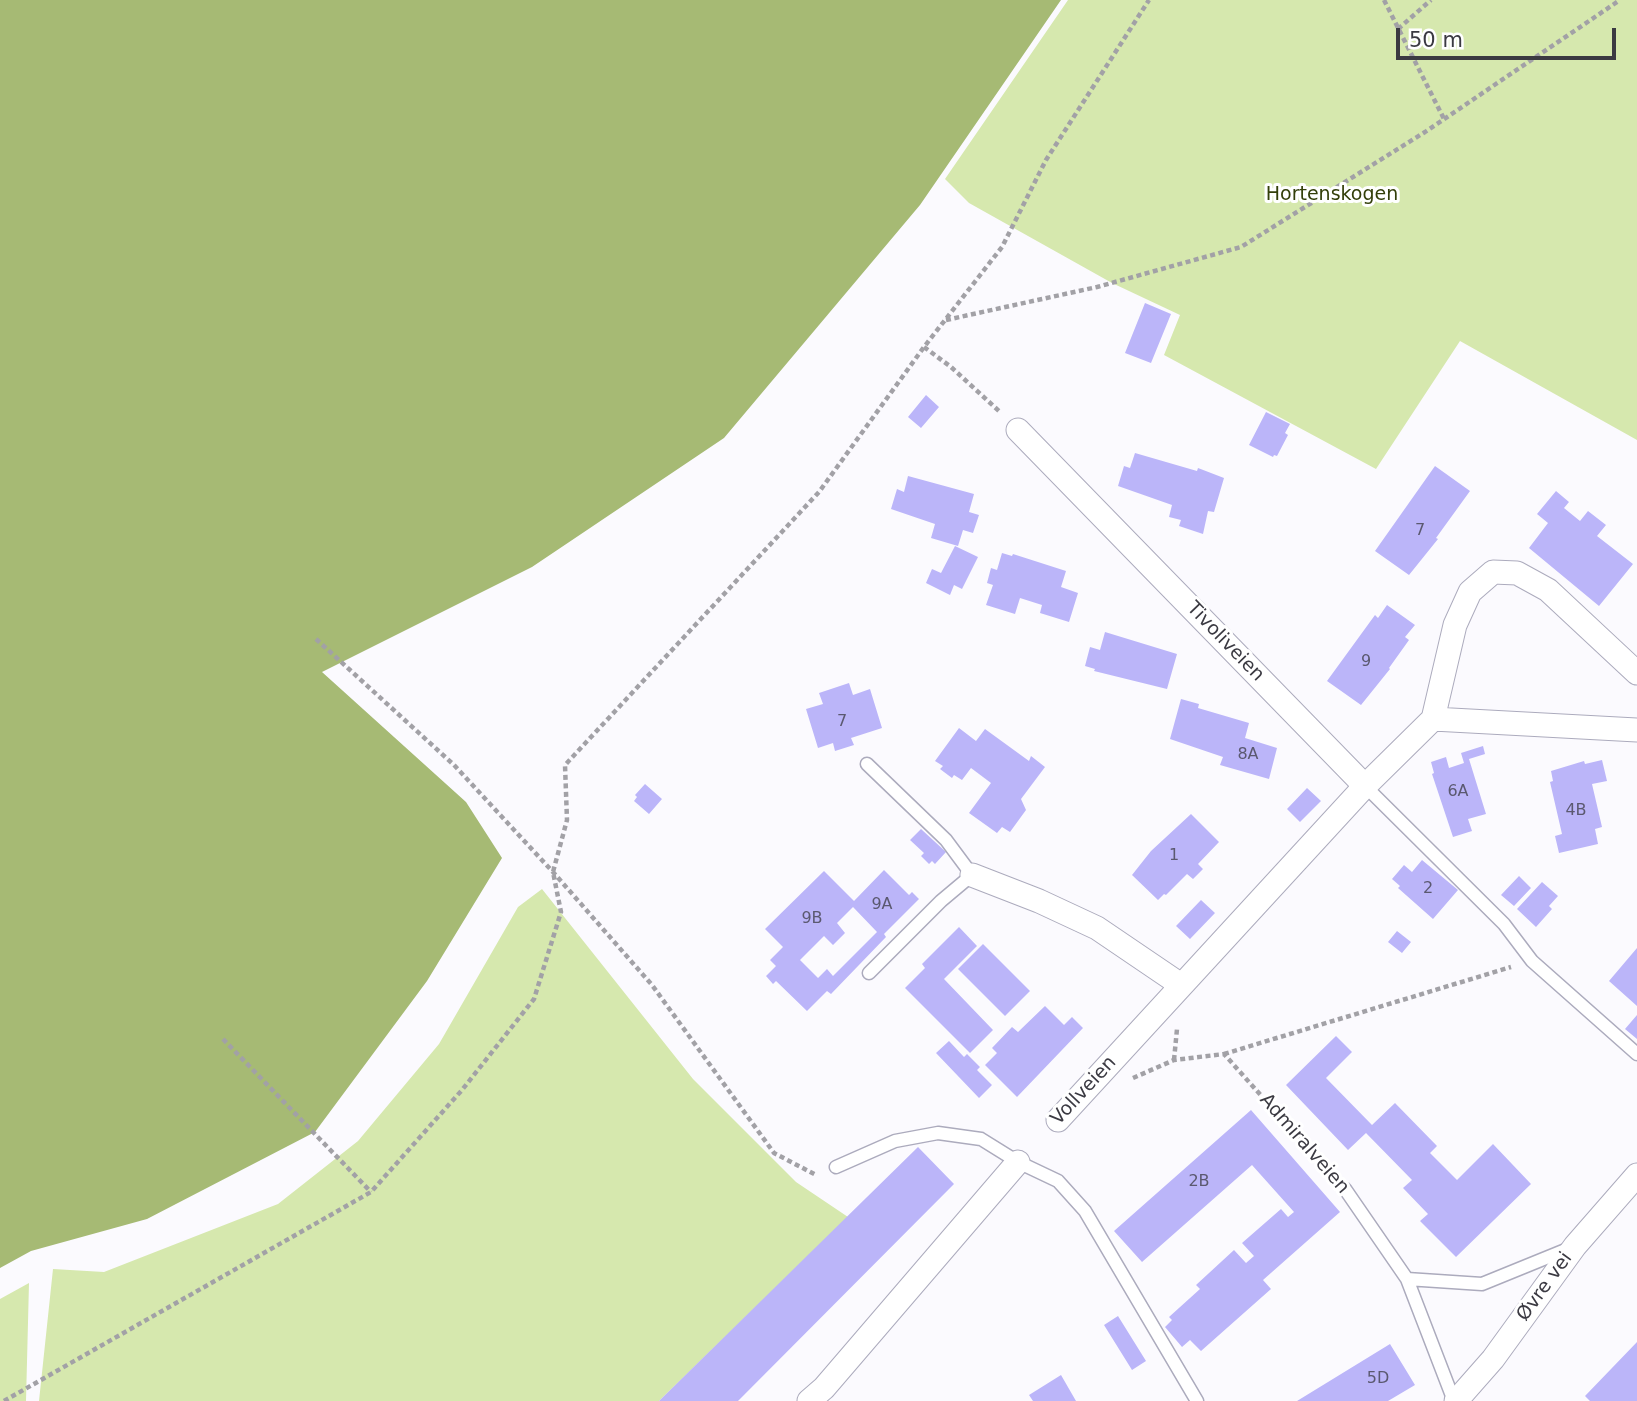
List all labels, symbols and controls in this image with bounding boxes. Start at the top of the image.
scale bar [1399,14,1620,58]
text: 50 m [1409,28,1463,52]
park label: Hortenskogen [1266,184,1398,206]
house number: 7 [1415,521,1425,541]
street label: Tivoliveien [1181,598,1269,686]
house number: 9 [1361,652,1371,672]
house number: 7 [837,712,847,732]
house number: 8A [1237,745,1259,765]
house number: 6A [1447,782,1469,802]
house number: 4B [1565,801,1587,821]
house number: 1 [1169,846,1179,866]
house number: 2 [1423,879,1433,899]
house number: 9A [871,895,893,915]
house number: 9B [801,909,823,929]
street label: Vollveien [1046,1052,1122,1130]
street label: Admiralveien [1254,1089,1354,1199]
house number: 2B [1188,1172,1210,1192]
street label: Øvre vei [1512,1248,1578,1326]
house number: 5D [1367,1369,1389,1389]

